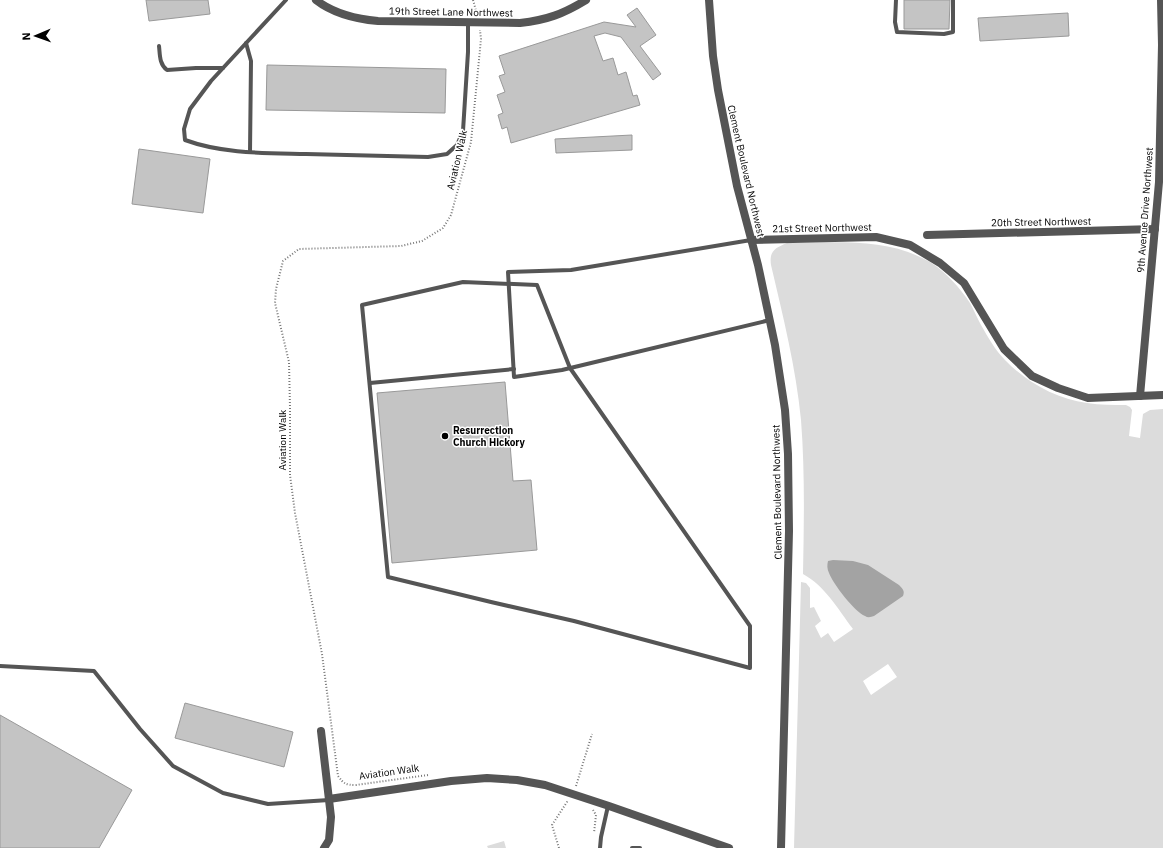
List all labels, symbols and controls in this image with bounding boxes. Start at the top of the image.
street label: 19th Street Lane Northwest [389,4,514,20]
north arrow [16,16,56,56]
text: N [19,32,33,41]
street label: Clement Boulevard Northwest [724,104,768,239]
street label: Aviation Walk [444,128,470,191]
street label: 9th Avenue Drive Northwest [1134,146,1156,273]
street label: 20th Street Northwest [991,215,1092,229]
street label: 21st Street Northwest [772,221,872,235]
street label: Aviation Walk [276,409,289,470]
place label: Resurrection Church Hickory [453,424,525,449]
street label: Clement Boulevard Northwest [769,424,785,560]
marker: Resurrection Church Hickory [440,431,450,441]
street label: Aviation Walk [358,761,421,783]

